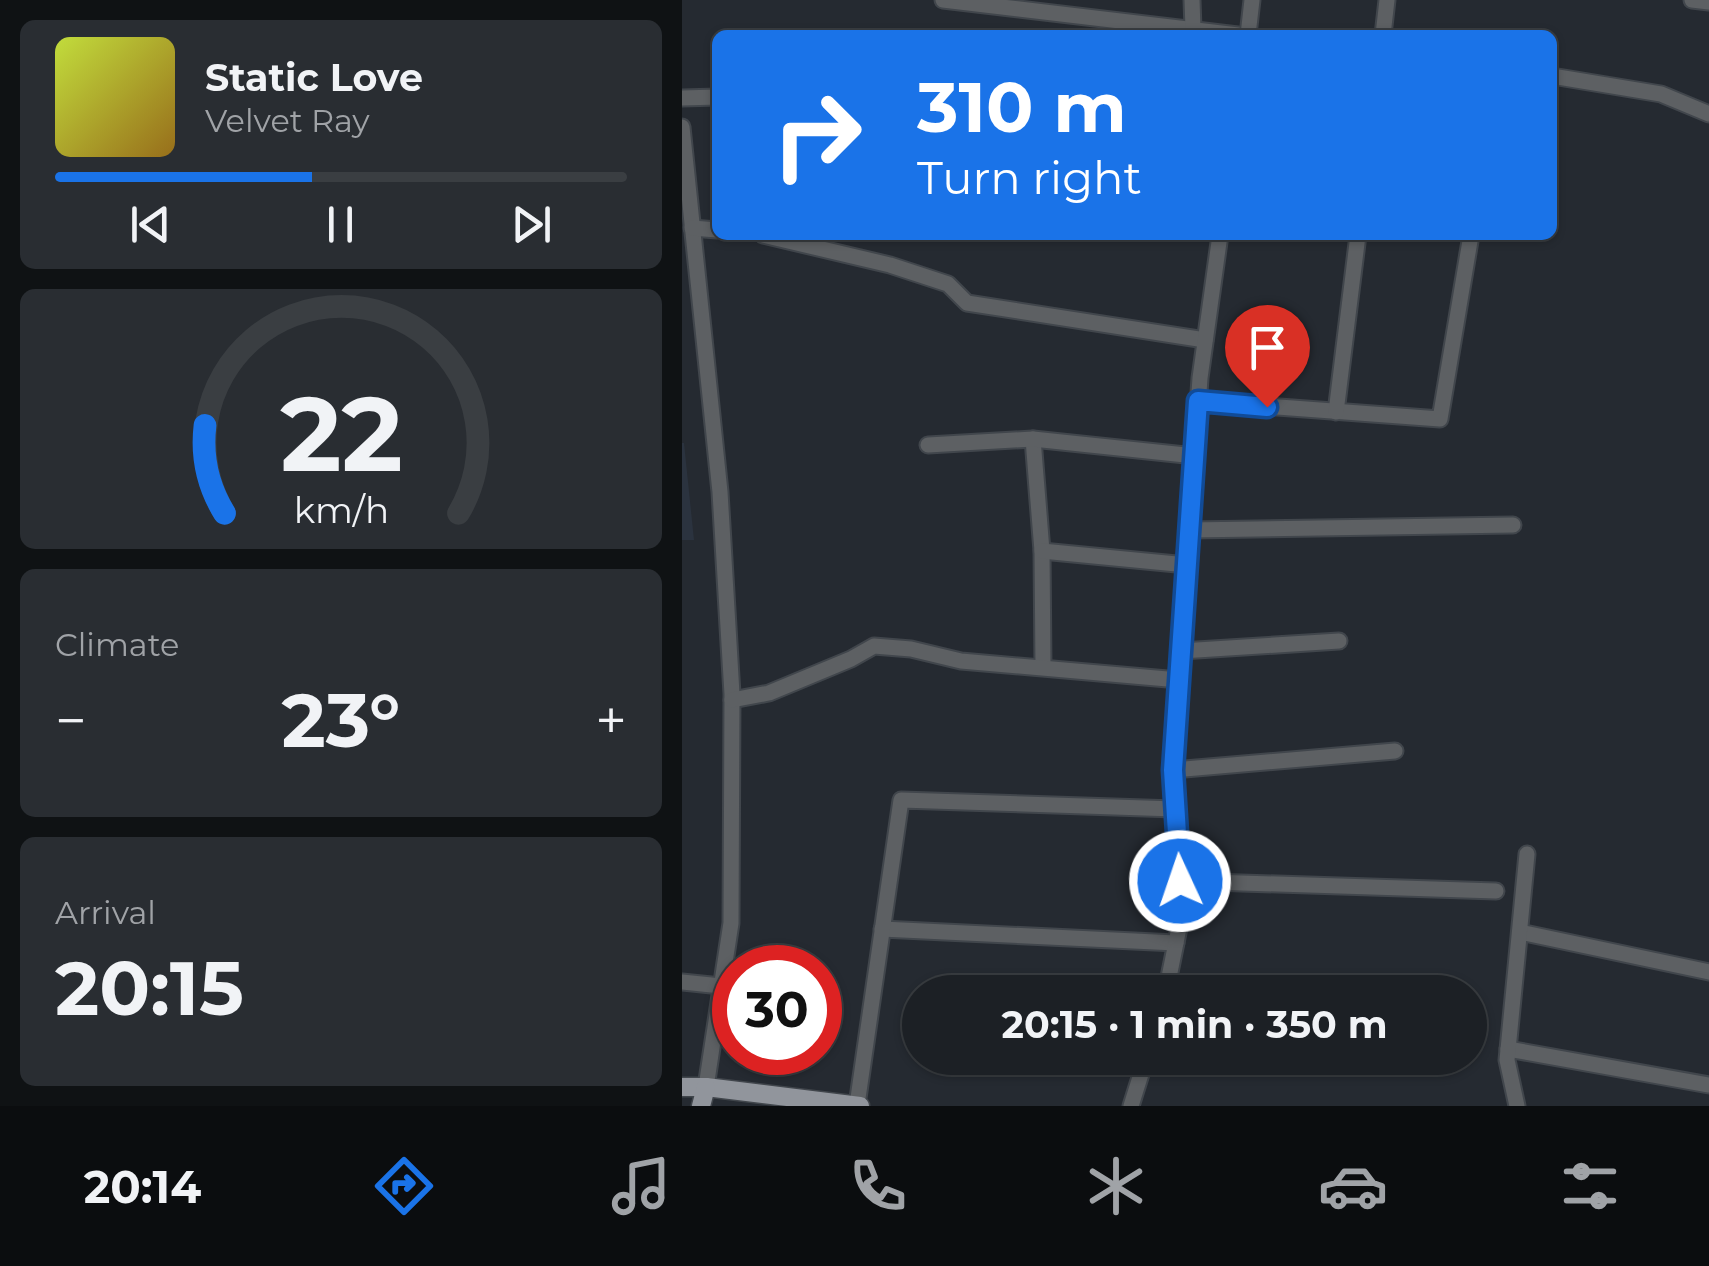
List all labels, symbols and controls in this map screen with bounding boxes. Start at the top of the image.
text: Static Love [205,54,423,101]
text: 310 m [917,64,1127,150]
icon: right [752,70,882,200]
text: Velvet Ray [205,101,370,140]
text: Turn right [917,150,1142,205]
icon: previous [123,197,178,252]
icon: pause [313,197,368,252]
icon: next [504,197,559,252]
pin [1225,305,1310,408]
icon: arrive [1240,320,1295,375]
text: 22 [280,370,402,497]
text: km/h [293,488,389,532]
text: Climate [55,625,179,664]
text: 23° [282,674,400,766]
text: − [55,687,87,754]
text: + [595,687,627,754]
position arrow [1128,829,1232,933]
text: Arrival [55,893,156,932]
text: 20:15 [55,942,244,1034]
speed limit sign: 30 [712,945,842,1075]
text: 20:15 · 1 min · 350 m [1001,1001,1388,1048]
icon: directions [369,1151,439,1221]
icon: music [606,1151,676,1221]
icon: phone [843,1151,913,1221]
icon: climate [1081,1151,1151,1221]
icon: car [1318,1151,1388,1221]
icon: filters [1555,1151,1625,1221]
text: 20:14 [84,1159,201,1214]

